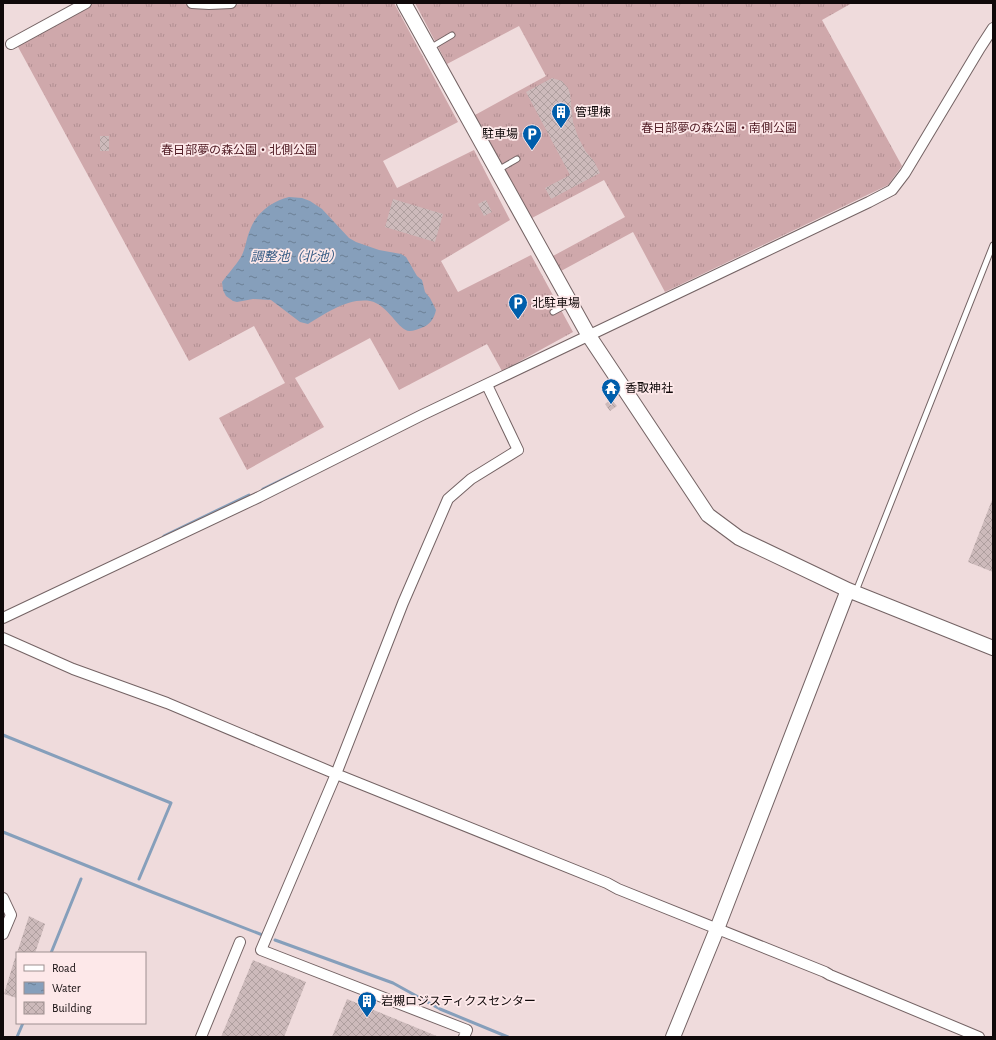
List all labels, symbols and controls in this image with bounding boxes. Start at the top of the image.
building icon: 管理棟 [550,101,572,129]
place label: 管理棟 [575,105,611,118]
park label: 春日部夢の森公園・南側公園 [641,121,797,134]
parking icon: 駐車場 [521,123,543,151]
place label: 駐車場 [482,127,518,140]
park label: 春日部夢の森公園・北側公園 [161,143,317,156]
water label: 調整池（北池） [250,249,342,264]
parking icon: 北駐車場 [507,292,529,320]
place label: 北駐車場 [532,296,580,309]
temple icon: 香取神社 [600,377,622,405]
place label: 香取神社 [625,382,673,394]
legend [16,952,146,1024]
text: Road [52,962,76,974]
text: Water [52,982,81,994]
building icon: 岩槻ロジスティクスセンター [356,990,378,1018]
place label: 岩槻ロジスティクスセンター [381,995,536,1007]
text: Building [52,1002,92,1014]

